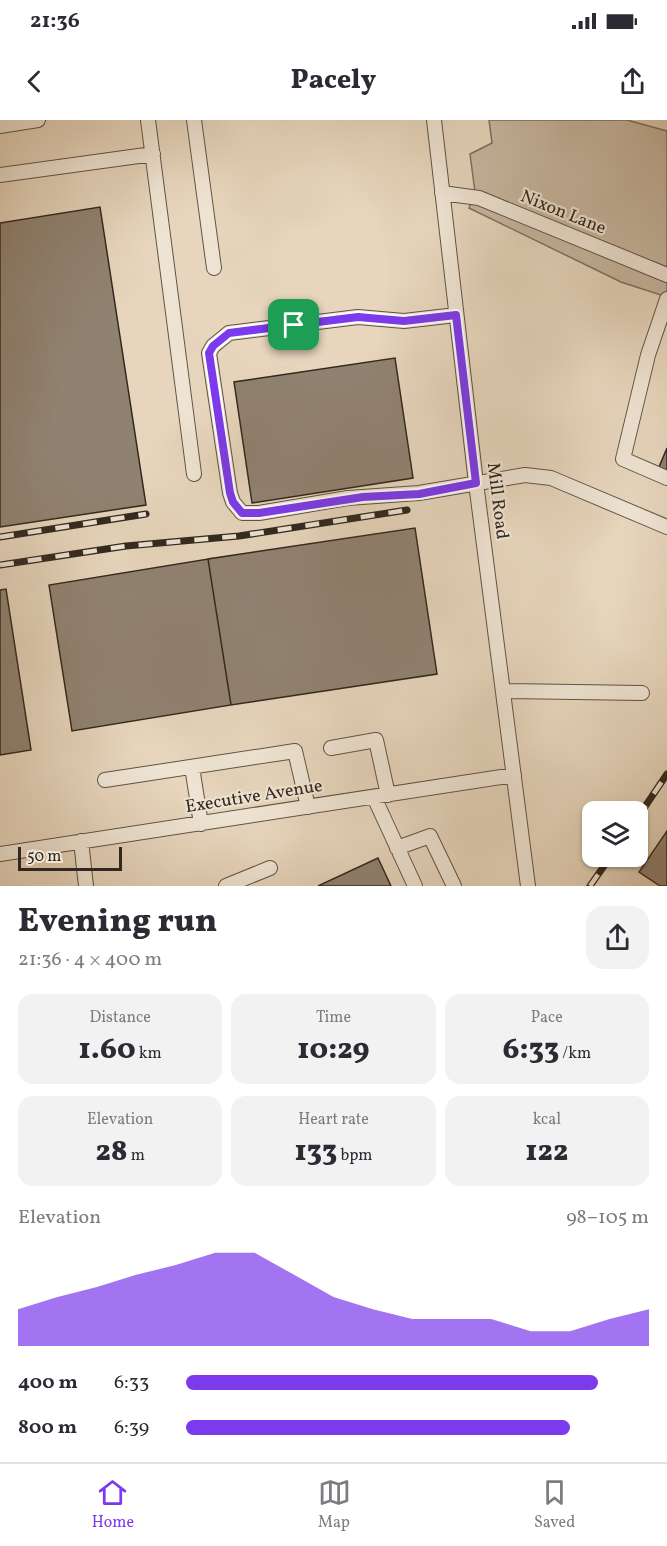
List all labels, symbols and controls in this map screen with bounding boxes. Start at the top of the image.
text: 21:36 [30,6,80,37]
text: Pacely [291,62,376,100]
icon: back [18,65,51,98]
icon: share [616,65,649,98]
street label: Nixon Lane [517,185,609,241]
pin [268,299,319,350]
icon: arrive [277,308,310,341]
street label: Mill Road [480,461,514,541]
street label: Executive Avenue [184,774,324,820]
map controls [582,801,648,867]
button: layers [582,801,648,867]
scale bar [18,844,122,872]
text: 50 m [27,846,61,868]
text: Evening run [18,900,217,946]
button: share [586,906,649,969]
text: 21:36 · 4 × 400 m [18,946,162,974]
text: Distance [90,1007,151,1029]
text: Time [316,1007,351,1029]
text: Pace [531,1007,563,1029]
text: 1.60 [79,1029,136,1071]
text: 10:29 [297,1029,370,1071]
text: 6:33 [503,1029,559,1071]
text: km [136,1043,162,1065]
text: /km [559,1043,591,1065]
text: Elevation [87,1109,153,1131]
text: Heart rate [298,1109,369,1131]
text: kcal [533,1109,561,1131]
text: 28 [95,1131,128,1173]
text: 133 [295,1131,337,1173]
text: 122 [525,1131,568,1173]
text: m [128,1145,145,1167]
text: bpm [337,1145,372,1167]
text: Elevation [18,1204,101,1232]
text: 98–105 m [566,1204,649,1232]
text: 400 m [18,1369,78,1397]
text: 6:33 [114,1369,149,1397]
text: 800 m [18,1414,77,1442]
text: 6:39 [114,1414,149,1442]
tab: Home [92,1476,134,1534]
tab: Map [318,1476,351,1534]
tab: Saved [534,1476,575,1534]

